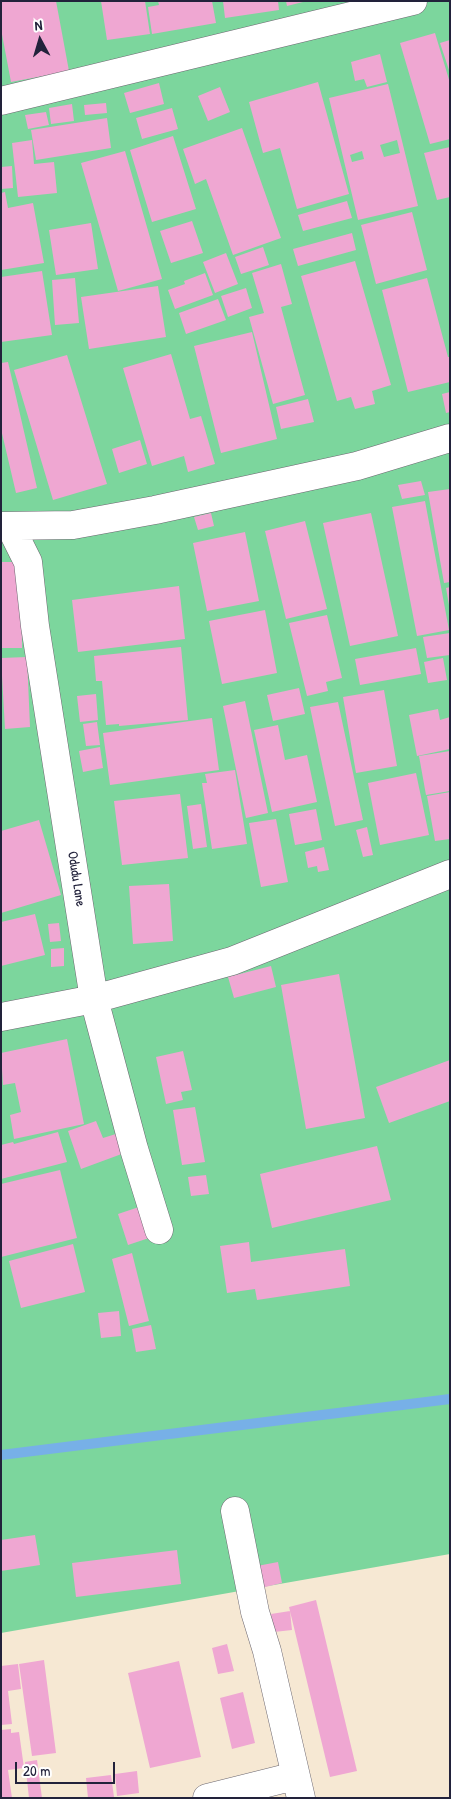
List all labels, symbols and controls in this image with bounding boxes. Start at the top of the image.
north arrow [15,15,65,65]
text: N [34,15,43,34]
street label: Odudu Lane [63,850,89,908]
scale bar [18,1752,118,1784]
text: 20 m [23,1760,50,1781]

